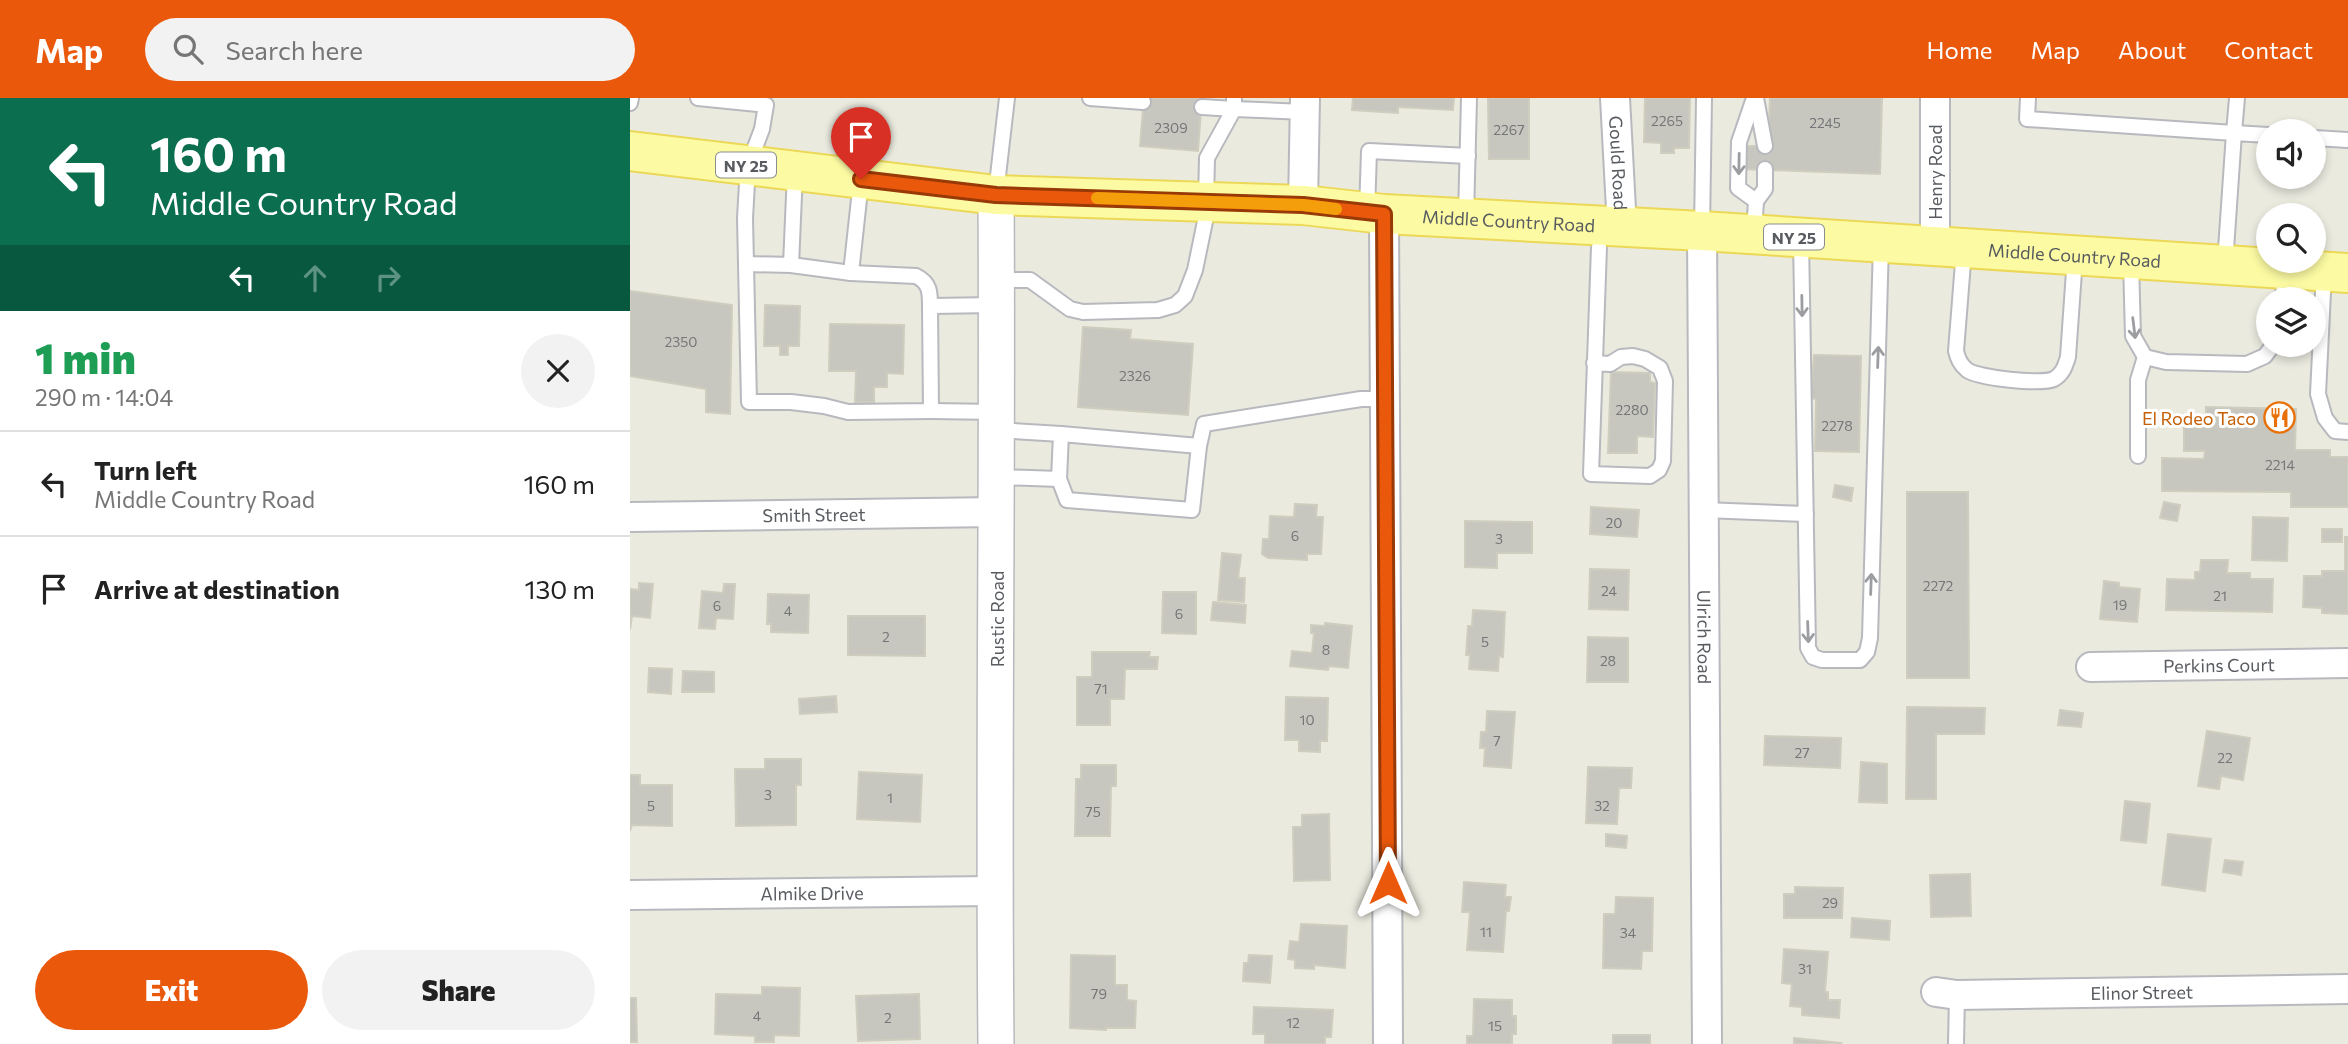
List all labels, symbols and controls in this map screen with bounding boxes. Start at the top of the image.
search box [145,18,635,81]
text: Map [35,29,103,70]
icon: search [169,30,207,68]
text: Search here [225,34,363,65]
text: Home [1927,35,1993,64]
text: Map [2031,35,2080,64]
text: About [2118,35,2186,64]
text: Contact [2224,35,2313,64]
pin [831,107,891,179]
house number: 2265 [1651,112,1683,129]
house number: 2245 [1809,114,1841,131]
street label: Gould Road [1605,115,1632,211]
icon: arrive [842,118,880,156]
house number: 2309 [1154,119,1188,136]
map controls [2256,119,2326,357]
button: sound [2256,119,2326,189]
house number: 2267 [1493,121,1525,138]
text: 160 m [150,122,287,182]
street label: Henry Road [1924,124,1946,220]
icon: left [35,126,126,217]
road number: NY 25 [716,152,776,178]
one-way arrow [1732,152,1746,175]
text: Middle Country Road [150,182,458,222]
button: search [2256,203,2326,273]
street label: Middle Country Road [1421,205,1596,236]
road number: NY 25 [1764,225,1824,250]
street label: Middle Country Road [1987,239,2162,272]
icon: left [223,259,261,297]
icon: ahead [296,259,334,297]
icon: right [369,259,407,297]
button: layers [2256,287,2326,357]
one-way arrow [1795,294,1809,317]
one-way arrow [2128,316,2141,339]
text: 1 min [35,331,136,383]
house number: 2350 [665,333,697,350]
button: close [521,334,595,408]
one-way arrow [1872,346,1885,369]
house number: 2326 [1119,367,1151,384]
text: 290 m · 14:04 [35,383,173,411]
house number: 2280 [1615,401,1649,418]
restaurant icon: El Rodeo Taco [2262,401,2296,435]
place label: El Rodeo Taco [2142,407,2256,429]
house number: 2278 [1821,417,1853,434]
text: Turn left [94,454,197,485]
house number: 2214 [2265,456,2296,473]
icon: left [35,465,73,503]
text: 160 m [523,468,595,499]
text: Middle Country Road [94,485,315,513]
street label: Smith Street [762,503,866,526]
house number: 20 [1606,514,1622,531]
house number: 6 [1291,527,1299,544]
house number: 3 [1495,530,1503,547]
icon: arrive [35,570,73,608]
street label: Rustic Road [986,571,1008,667]
text: Arrive at destination [94,573,340,604]
text: 130 m [524,573,595,604]
one-way arrow [1865,573,1878,596]
house number: 2272 [1923,577,1954,594]
house number: 24 [1601,582,1618,599]
house number: 21 [2213,587,2227,604]
street label: Ulrich Road [1693,590,1716,684]
house number: 19 [2113,596,2127,613]
house number: 6 [713,597,721,614]
house number: 4 [784,602,793,619]
house number: 6 [1175,605,1183,622]
one-way arrow [1801,620,1814,643]
house number: 2 [882,628,890,645]
house number: 5 [1481,633,1489,650]
house number: 8 [1322,641,1330,658]
house number: 28 [1600,652,1616,669]
street label: Perkins Court [2163,653,2275,677]
house number: 71 [1094,680,1108,697]
house number: 10 [1299,711,1315,728]
house number: 7 [1493,732,1501,749]
house number: 27 [1794,744,1810,761]
house number: 22 [2217,749,2233,766]
house number: 3 [764,786,772,803]
house number: 1 [887,789,893,806]
house number: 5 [647,797,655,814]
house number: 32 [1594,797,1610,814]
house number: 75 [1085,803,1101,820]
position arrow [1351,846,1425,920]
street label: Almike Drive [760,881,864,905]
house number: 29 [1822,894,1838,911]
house number: 11 [1480,923,1492,940]
house number: 34 [1620,924,1637,941]
button: Exit [35,950,308,1030]
button: Share [322,950,595,1030]
house number: 31 [1798,960,1812,977]
street label: Elinor Street [2090,980,2193,1004]
house number: 79 [1091,985,1107,1002]
house number: 4 [753,1007,762,1024]
house number: 2 [884,1009,892,1026]
house number: 12 [1286,1014,1300,1031]
house number: 15 [1488,1017,1502,1034]

